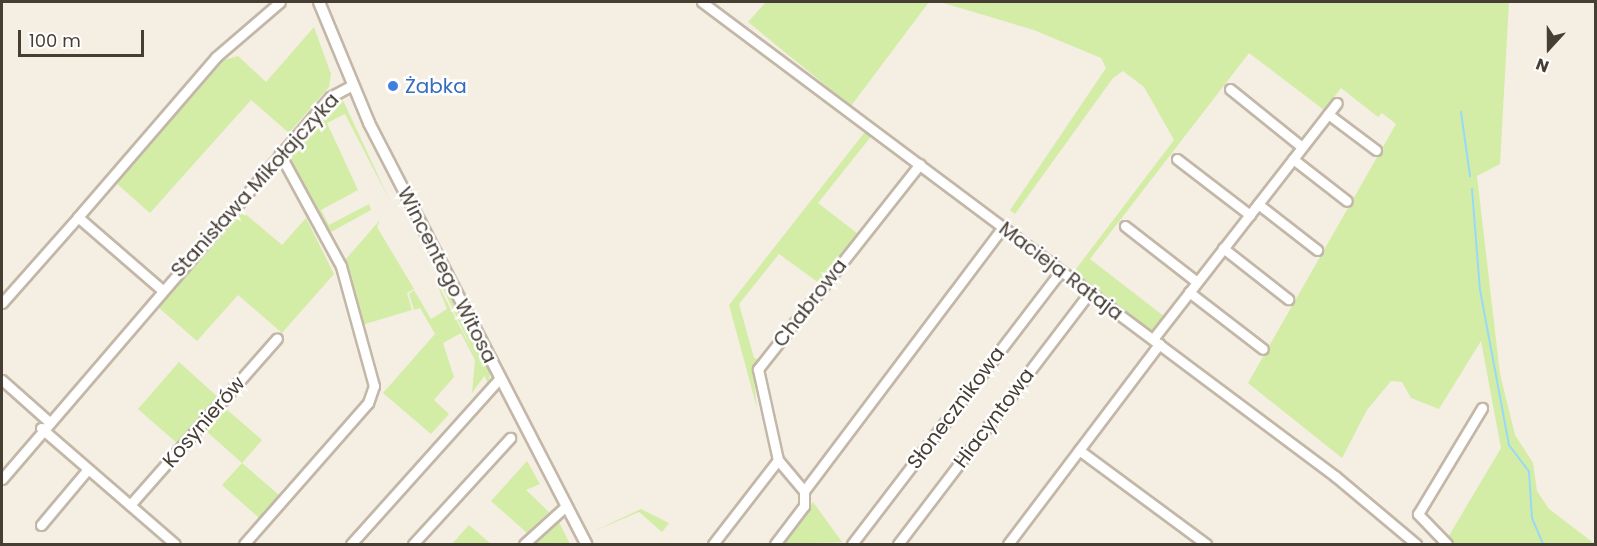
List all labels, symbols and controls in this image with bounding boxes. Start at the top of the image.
scale bar [21,18,147,56]
north arrow [1519,18,1579,78]
text: 100 m [29,28,81,53]
text: N [1533,52,1552,78]
place label: Żabka [405,74,467,98]
marker: Żabka [386,79,400,93]
street label: Stanisława Mikołajczyka [166,88,344,282]
street label: Wincentego Witosa [392,183,502,367]
street label: Macieja Rataja [994,217,1128,325]
street label: Chabrowa [768,254,852,352]
street label: Słonecznikowa [902,342,1010,474]
street label: Hiacyntowa [949,363,1039,473]
street label: Kosynierów [158,371,250,473]

